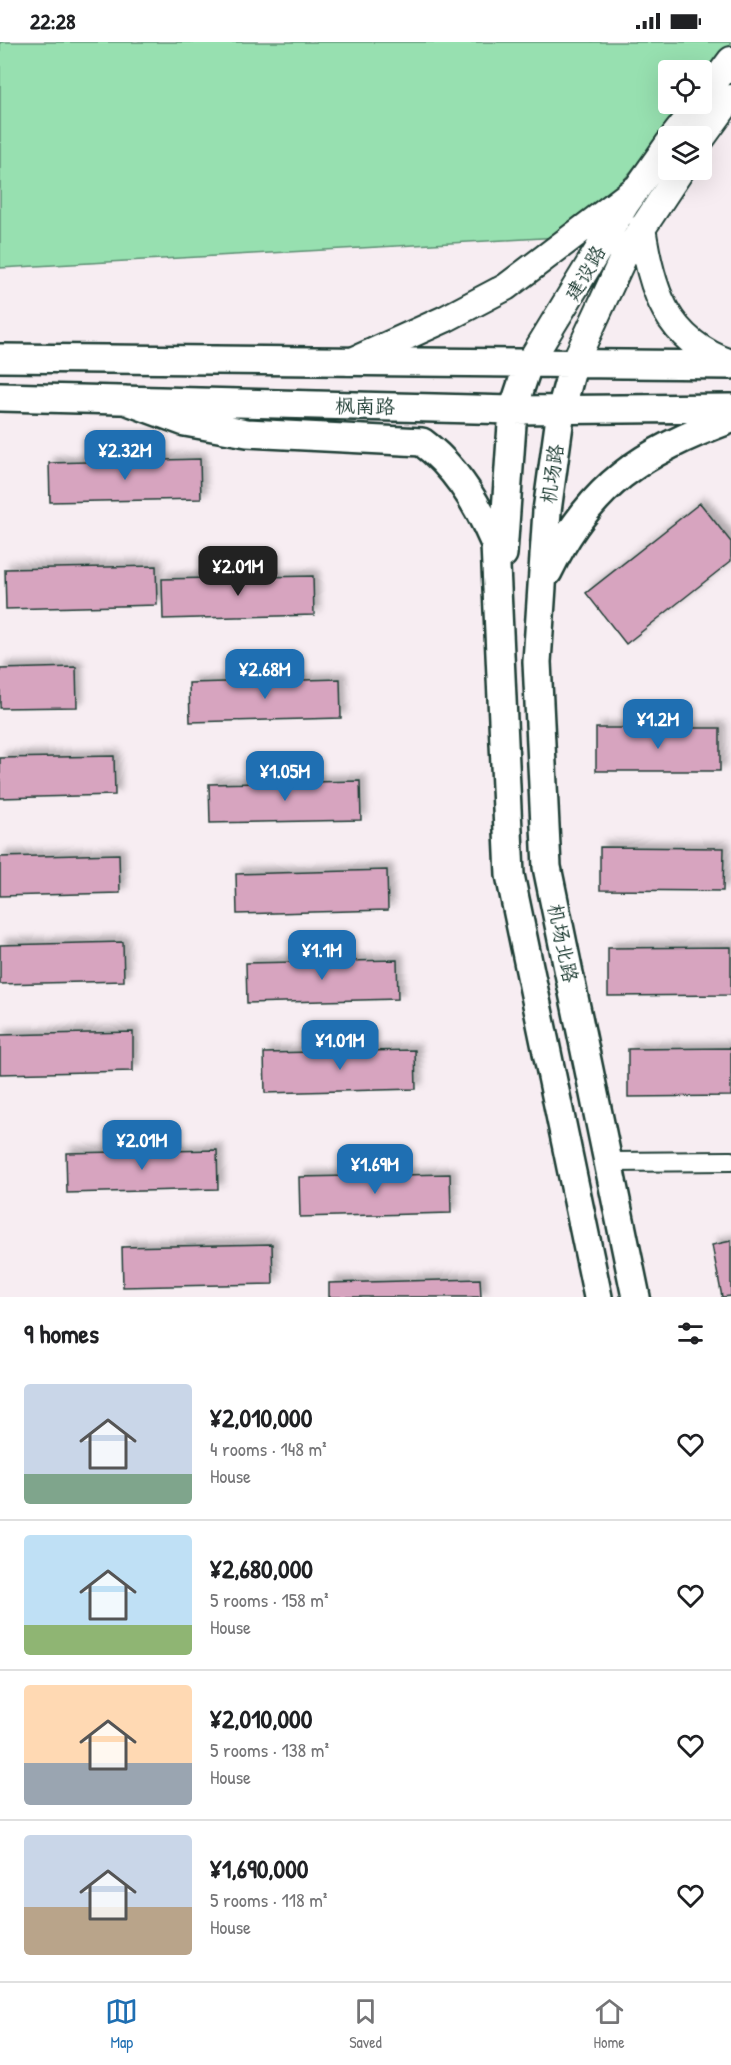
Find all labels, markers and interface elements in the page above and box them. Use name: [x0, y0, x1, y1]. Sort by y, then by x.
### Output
text: 22:28: [30, 6, 76, 36]
map controls: [658, 60, 712, 180]
button: locate: [658, 60, 712, 114]
button: layers: [658, 126, 712, 180]
street label: 建设路: [558, 239, 612, 305]
street label: 枫南路: [335, 391, 396, 420]
pin: ¥2.32M: [76, 430, 174, 481]
text: ¥2.32M: [98, 436, 152, 463]
street label: 机场路: [534, 441, 569, 506]
pin: ¥2.01M: [189, 546, 287, 597]
text: ¥2.01M: [212, 552, 264, 579]
pin: ¥2.68M: [216, 649, 314, 700]
text: ¥2.68M: [239, 655, 291, 682]
pin: ¥1.2M: [616, 699, 700, 750]
text: ¥1.2M: [637, 705, 679, 732]
pin: ¥1.05M: [236, 751, 334, 802]
text: ¥1.05M: [260, 757, 310, 784]
street label: 机场北路: [542, 901, 585, 986]
pin: ¥1.1M: [280, 930, 364, 981]
text: ¥1.1M: [302, 936, 342, 963]
pin: ¥1.01M: [291, 1020, 389, 1071]
text: ¥1.01M: [316, 1026, 364, 1053]
pin: ¥2.01M: [93, 1120, 191, 1171]
text: ¥2.01M: [116, 1126, 168, 1153]
pin: ¥1.69M: [326, 1144, 424, 1195]
text: ¥1.69M: [351, 1150, 399, 1177]
text: 9 homes: [24, 1316, 99, 1351]
icon: filters: [674, 1317, 707, 1350]
text: ¥2,010,000: [210, 1400, 312, 1435]
icon: home: [72, 1408, 144, 1480]
icon: heart: [674, 1428, 707, 1461]
text: 4 rooms · 148 m²: [210, 1435, 327, 1462]
text: House: [210, 1462, 251, 1489]
text: ¥2,680,000: [210, 1551, 313, 1586]
icon: home: [72, 1559, 144, 1631]
icon: heart: [674, 1579, 707, 1612]
text: 5 rooms · 158 m²: [210, 1586, 329, 1613]
text: House: [210, 1613, 251, 1640]
text: ¥2,010,000: [210, 1701, 312, 1736]
icon: home: [72, 1709, 144, 1781]
icon: heart: [674, 1729, 707, 1762]
text: 5 rooms · 138 m²: [210, 1736, 329, 1763]
text: House: [210, 1763, 251, 1790]
text: ¥1,690,000: [210, 1851, 309, 1886]
icon: home: [72, 1859, 144, 1931]
icon: heart: [674, 1879, 707, 1912]
text: 5 rooms · 118 m²: [210, 1886, 327, 1913]
text: House: [210, 1913, 251, 1940]
tab: Map: [105, 1995, 138, 2053]
tab: Saved: [349, 1995, 382, 2053]
tab: Home: [593, 1995, 626, 2053]

